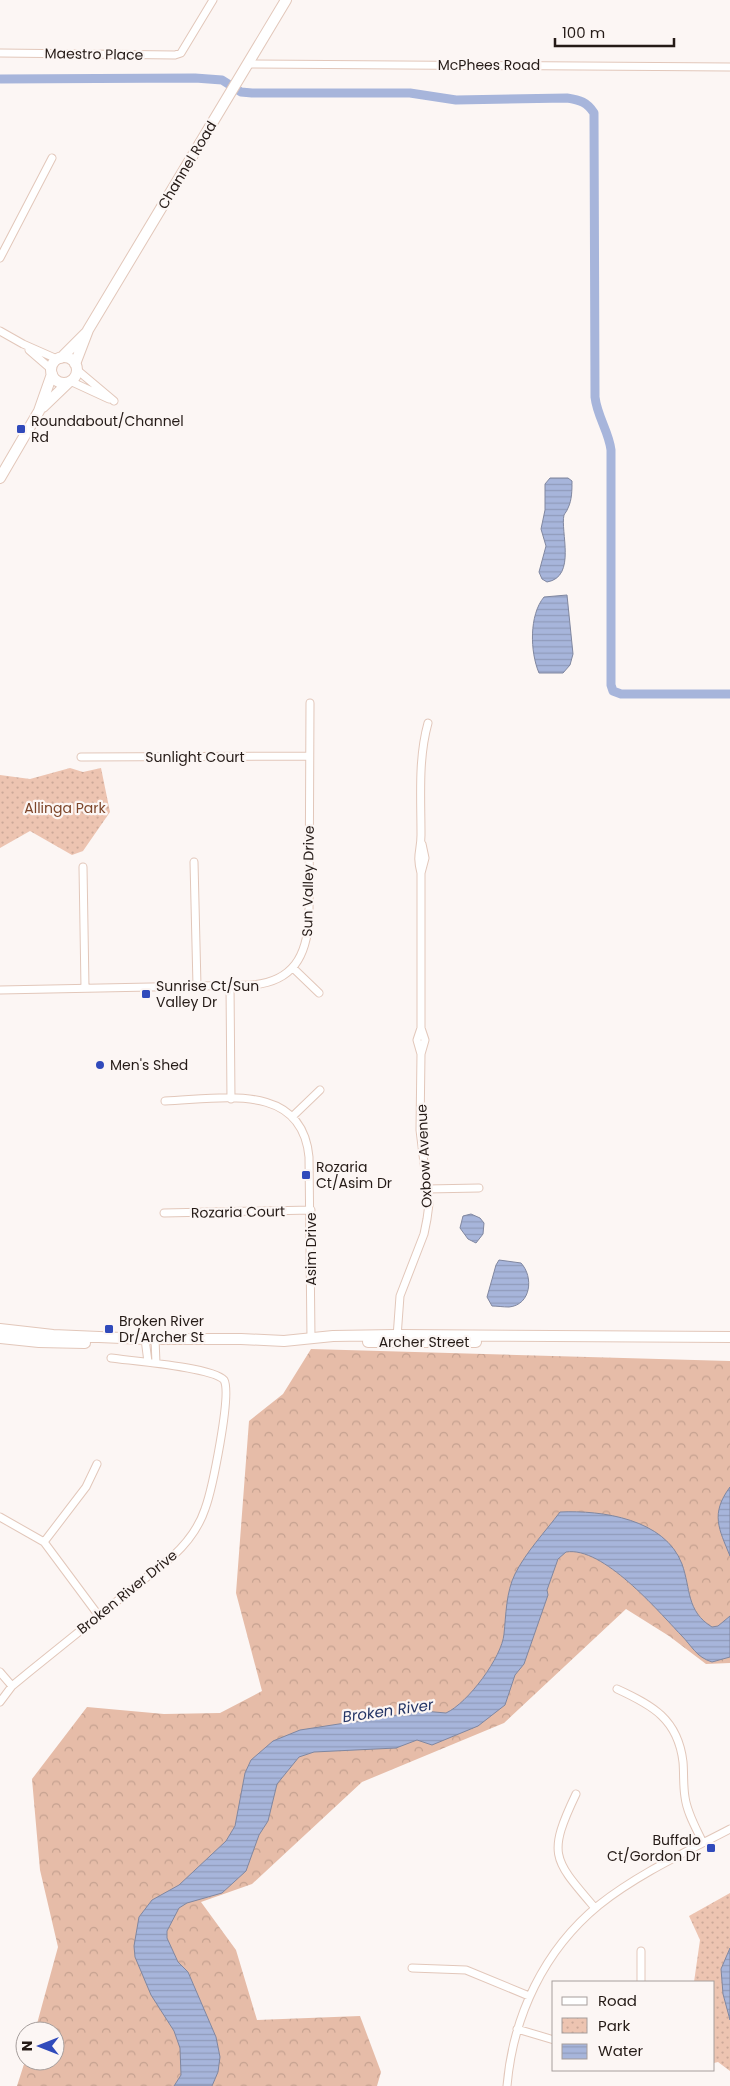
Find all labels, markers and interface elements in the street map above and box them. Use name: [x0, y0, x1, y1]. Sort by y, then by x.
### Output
scale bar: [555, 15, 674, 47]
text: 100 m: [562, 22, 605, 43]
street label: Maestro Place: [44, 43, 144, 65]
street label: McPhees Road: [438, 55, 540, 75]
street label: Channel Road: [153, 117, 221, 213]
place label: Roundabout/Channel Rd: [31, 411, 184, 447]
marker: Roundabout/Channel Rd: [15, 423, 27, 435]
street label: Sunlight Court: [145, 747, 245, 767]
park label: Allinga Park: [24, 798, 106, 818]
street label: Sun Valley Drive: [297, 825, 319, 937]
place label: Sunrise Ct/Sun Valley Dr: [156, 976, 259, 1012]
marker: Sunrise Ct/Sun Valley Dr: [140, 988, 152, 1000]
place label: Men's Shed: [110, 1055, 188, 1075]
marker: Men's Shed: [94, 1059, 106, 1071]
street label: Oxbow Avenue: [411, 1103, 437, 1208]
place label: Rozaria Ct/Asim Dr: [316, 1157, 392, 1193]
marker: Rozaria Ct/Asim Dr: [300, 1169, 312, 1181]
street label: Rozaria Court: [191, 1201, 285, 1223]
street label: Asim Drive: [301, 1212, 321, 1286]
place label: Broken River Dr/Archer St: [119, 1311, 204, 1347]
marker: Broken River Dr/Archer St: [103, 1323, 115, 1335]
street label: Archer Street: [379, 1332, 469, 1352]
street label: Broken River Drive: [73, 1545, 182, 1639]
water label: Broken River: [341, 1694, 435, 1727]
place label: Buffalo Ct/Gordon Dr: [607, 1830, 701, 1866]
marker: Buffalo Ct/Gordon Dr: [705, 1842, 717, 1854]
legend: [552, 1981, 715, 2071]
text: Road: [598, 1990, 637, 2011]
text: Park: [598, 2015, 630, 2036]
north arrow: [15, 2021, 65, 2071]
text: Water: [598, 2040, 644, 2061]
text: N: [17, 2041, 37, 2051]

